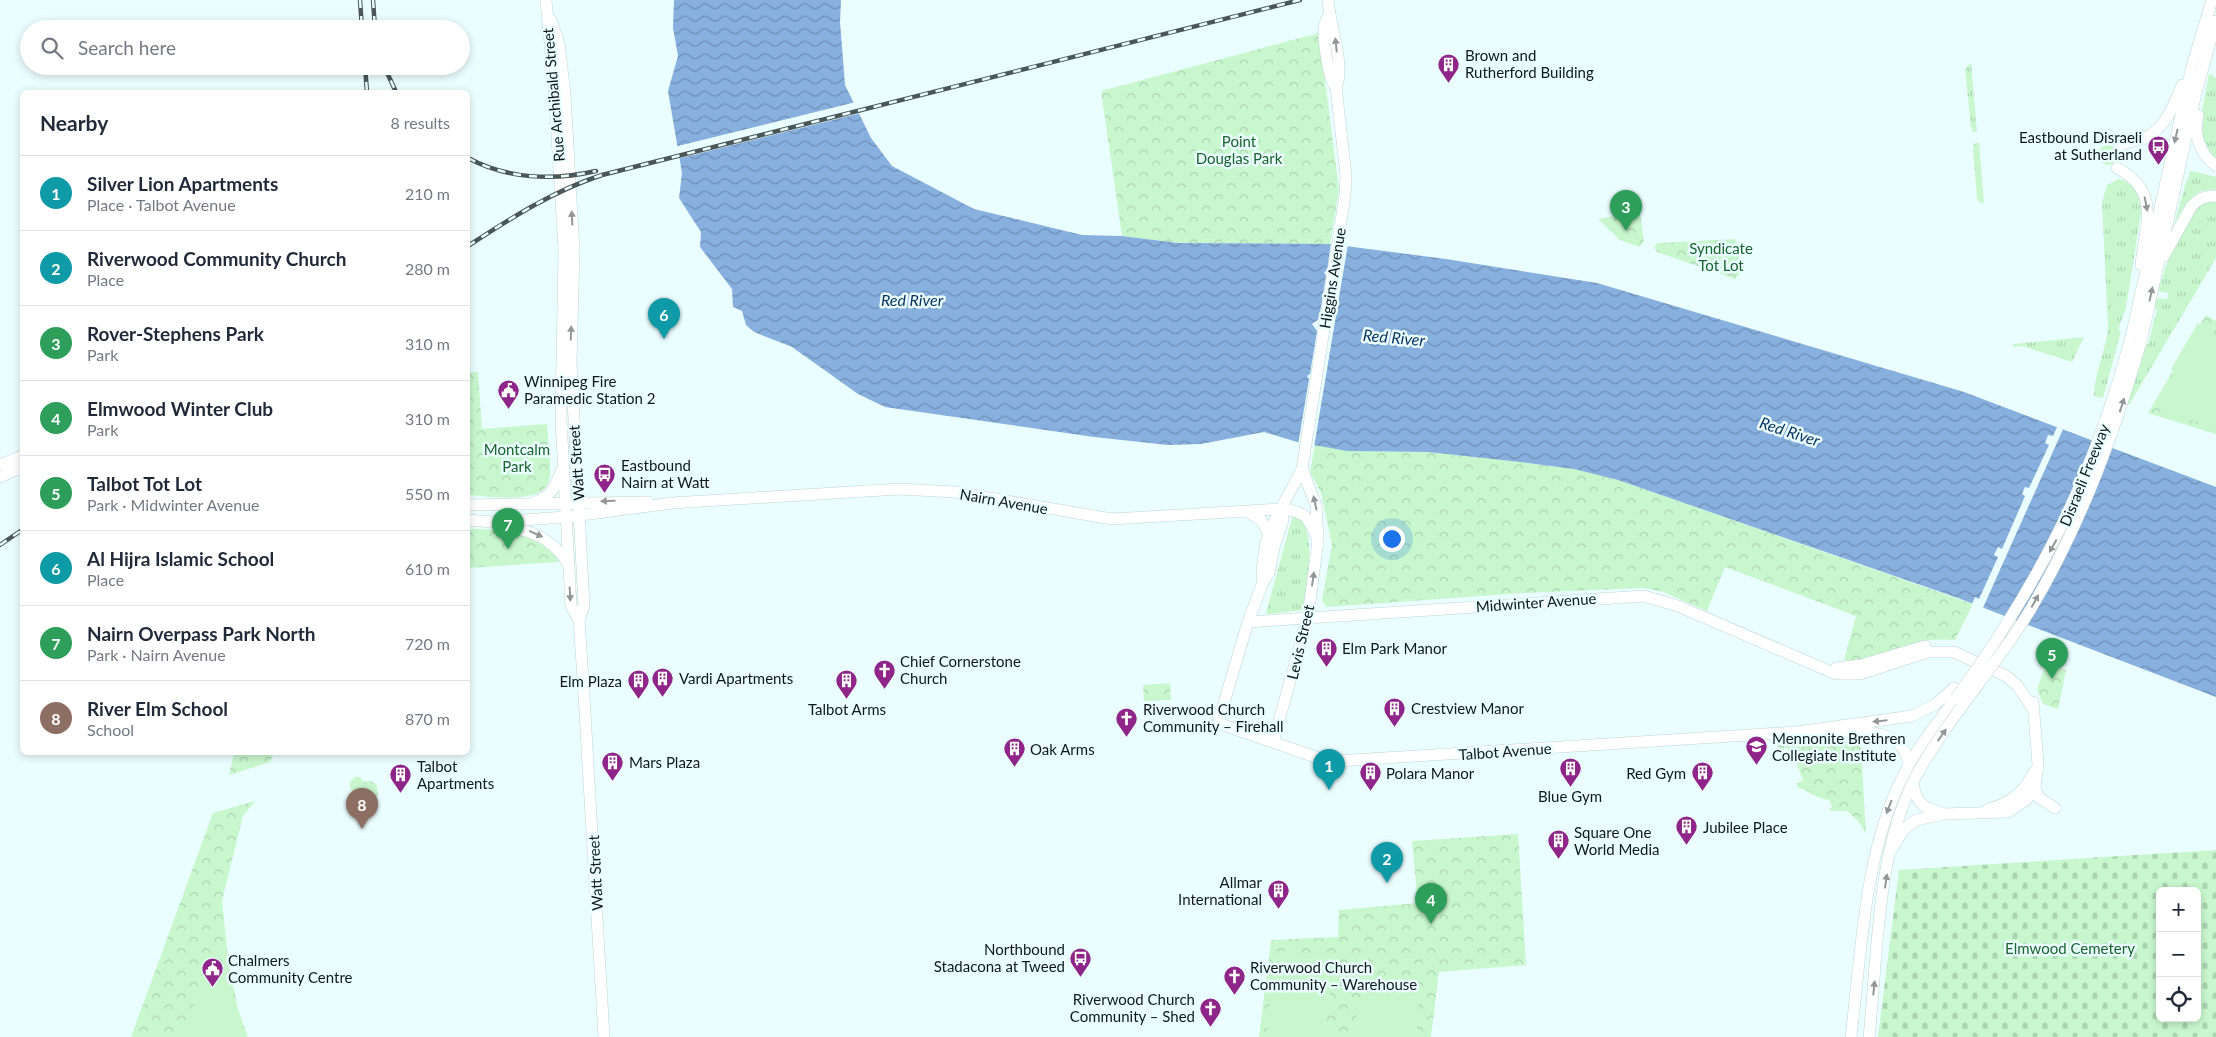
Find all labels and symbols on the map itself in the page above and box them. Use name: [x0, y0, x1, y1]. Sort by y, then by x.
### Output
street label: Rue Archibald Street: [538, 27, 568, 163]
one-way arrow: [1332, 37, 1340, 53]
place label: Brown and Rutherford Building: [1465, 46, 1594, 81]
building icon: Brown and Rutherford Building: [1437, 52, 1461, 83]
place label: Eastbound Disraeli at Sutherland: [2019, 128, 2142, 163]
one-way arrow: [2172, 128, 2180, 143]
park label: Point Douglas Park: [1196, 132, 1283, 167]
bus stop icon: Eastbound Disraeli at Sutherland: [2146, 134, 2170, 165]
pin: 3: [1610, 190, 1642, 231]
one-way arrow: [2143, 196, 2151, 212]
one-way arrow: [567, 210, 575, 226]
street label: Higgins Avenue: [1315, 226, 1349, 330]
park label: Syndicate Tot Lot: [1689, 239, 1753, 274]
one-way arrow: [2147, 287, 2155, 302]
water label: Red River: [881, 290, 944, 309]
pin: 6: [648, 298, 680, 339]
one-way arrow: [568, 325, 576, 341]
water label: Red River: [1362, 325, 1426, 349]
place label: Winnipeg Fire Paramedic Station 2: [524, 372, 655, 407]
public building icon: Winnipeg Fire Paramedic Station 2: [496, 378, 520, 409]
one-way arrow: [2118, 397, 2126, 412]
water label: Red River: [1757, 412, 1823, 450]
street label: Disraeli Freeway: [2055, 421, 2113, 529]
street label: Watt Street: [564, 424, 588, 501]
park label: Montcalm Park: [484, 440, 550, 475]
place label: Eastbound Nairn at Watt: [621, 456, 710, 491]
bus stop icon: Eastbound Nairn at Watt: [593, 462, 617, 493]
street label: Nairn Avenue: [959, 484, 1050, 518]
one-way arrow: [1311, 496, 1319, 511]
one-way arrow: [600, 498, 616, 506]
pin: 7: [492, 508, 524, 549]
your location: [1379, 526, 1405, 552]
one-way arrow: [529, 531, 543, 539]
one-way arrow: [2049, 538, 2057, 553]
one-way arrow: [1309, 570, 1317, 586]
one-way arrow: [567, 586, 575, 602]
street label: Midwinter Avenue: [1475, 589, 1597, 615]
one-way arrow: [2031, 594, 2039, 609]
street label: Levis Street: [1283, 602, 1317, 681]
building icon: Elm Park Manor: [1314, 636, 1338, 667]
pin: 5: [2036, 638, 2068, 679]
place label: Elm Park Manor: [1342, 639, 1447, 657]
place label: Chief Cornerstone Church: [900, 652, 1021, 687]
church icon: Chief Cornerstone Church: [872, 658, 896, 689]
building icon: Vardi Apartments: [651, 666, 675, 697]
building icon: Elm Plaza: [626, 669, 650, 700]
place label: Vardi Apartments: [679, 669, 793, 687]
building icon: Talbot Arms: [835, 669, 859, 700]
place label: Elm Plaza: [559, 672, 622, 690]
building icon: Crestview Manor: [1383, 696, 1407, 727]
place label: Crestview Manor: [1411, 699, 1524, 717]
place label: Talbot Arms: [808, 700, 886, 718]
place label: Riverwood Church Community – Firehall: [1143, 700, 1284, 735]
church icon: Riverwood Church Community – Firehall: [1115, 706, 1139, 737]
one-way arrow: [1872, 717, 1888, 725]
one-way arrow: [1937, 728, 1947, 741]
place label: Mennonite Brethren Collegiate Institute: [1772, 729, 1906, 764]
school or university icon: Mennonite Brethren Collegiate Institute: [1744, 735, 1768, 766]
building icon: Oak Arms: [1002, 737, 1026, 768]
street label: Talbot Avenue: [1458, 739, 1552, 763]
place label: Oak Arms: [1030, 740, 1095, 758]
pin: 1: [1313, 749, 1345, 790]
building icon: Mars Plaza: [601, 750, 625, 781]
place label: Mars Plaza: [629, 753, 700, 771]
building icon: Blue Gym: [1558, 756, 1582, 787]
place label: Talbot Apartments: [417, 757, 494, 792]
building icon: Polara Manor: [1358, 761, 1382, 792]
building icon: Red Gym: [1690, 761, 1714, 792]
building icon: Talbot Apartments: [389, 763, 413, 794]
place label: Polara Manor: [1386, 764, 1475, 782]
place label: Red Gym: [1626, 764, 1686, 782]
place label: Blue Gym: [1538, 787, 1602, 805]
pin: 8: [346, 788, 378, 829]
one-way arrow: [1885, 800, 1892, 815]
building icon: Jubilee Place: [1675, 815, 1699, 846]
place label: Jubilee Place: [1703, 818, 1788, 836]
place label: Square One World Media: [1574, 823, 1660, 858]
building icon: Square One World Media: [1546, 829, 1570, 860]
street label: Watt Street: [584, 834, 606, 911]
pin: 2: [1371, 842, 1403, 883]
one-way arrow: [1882, 872, 1890, 888]
place label: Allmar International: [1178, 873, 1263, 908]
building icon: Allmar International: [1266, 879, 1290, 910]
pin: 4: [1415, 883, 1447, 924]
park label: Elmwood Cemetery: [2005, 939, 2135, 957]
place label: Northbound Stadacona at Tweed: [934, 940, 1065, 975]
bus stop icon: Northbound Stadacona at Tweed: [1069, 946, 1093, 977]
place label: Chalmers Community Centre: [228, 951, 353, 986]
public building icon: Chalmers Community Centre: [200, 957, 224, 988]
place label: Riverwood Church Community – Warehouse: [1250, 958, 1417, 993]
church icon: Riverwood Church Community – Warehouse: [1222, 964, 1246, 995]
one-way arrow: [1870, 980, 1878, 996]
place label: Riverwood Church Community – Shed: [1070, 990, 1195, 1025]
church icon: Riverwood Church Community – Shed: [1199, 996, 1223, 1027]

